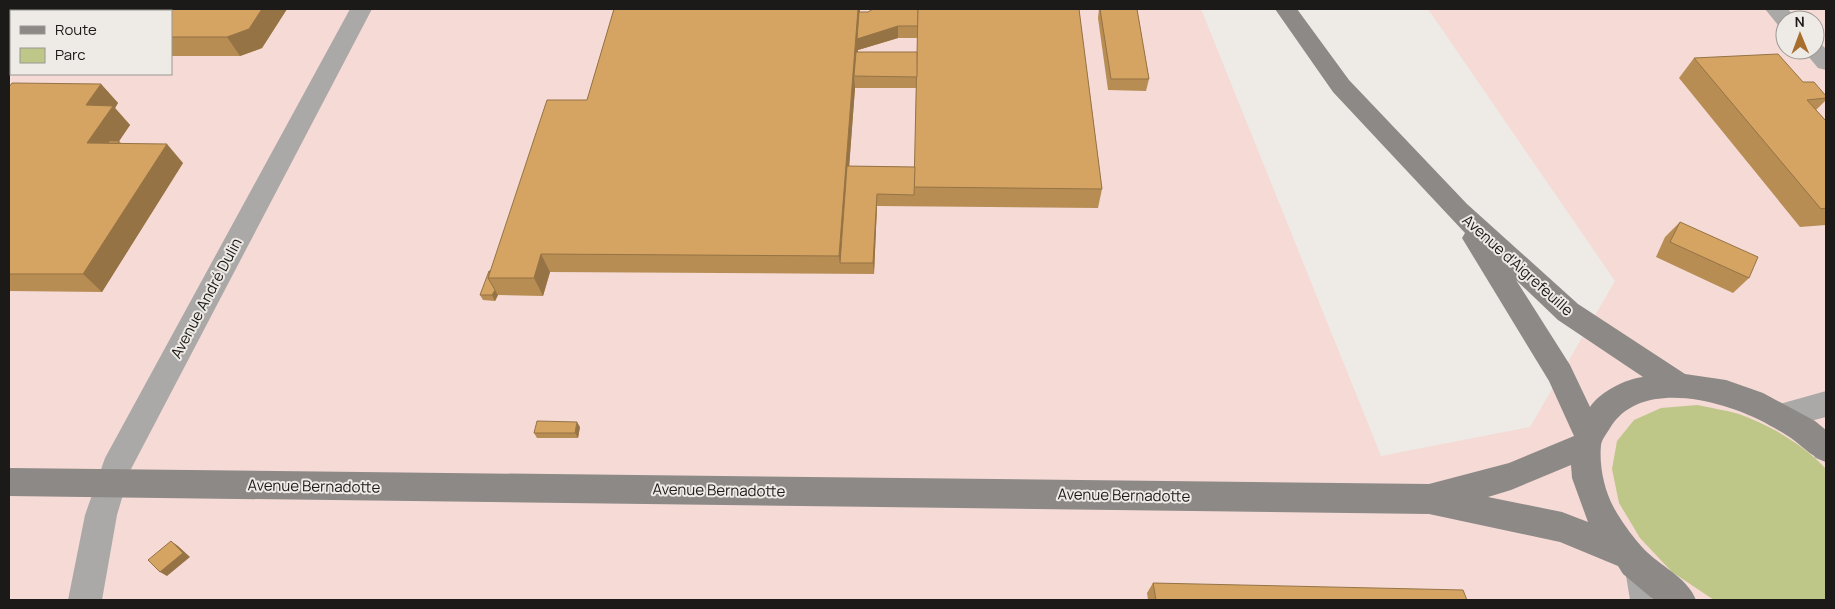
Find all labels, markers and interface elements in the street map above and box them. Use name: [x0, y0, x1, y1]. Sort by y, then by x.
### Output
legend: [10, 10, 172, 75]
north arrow: [1775, 10, 1825, 60]
text: N: [1795, 12, 1805, 31]
text: Route: [55, 19, 97, 40]
text: Parc: [55, 44, 86, 65]
street label: Avenue d'Aigrefeuille: [1458, 210, 1578, 321]
street label: Avenue André Dulin: [165, 234, 247, 362]
street label: Avenue Bernadotte: [248, 474, 381, 498]
street label: Avenue Bernadotte: [653, 478, 786, 502]
street label: Avenue Bernadotte: [1058, 483, 1191, 507]

